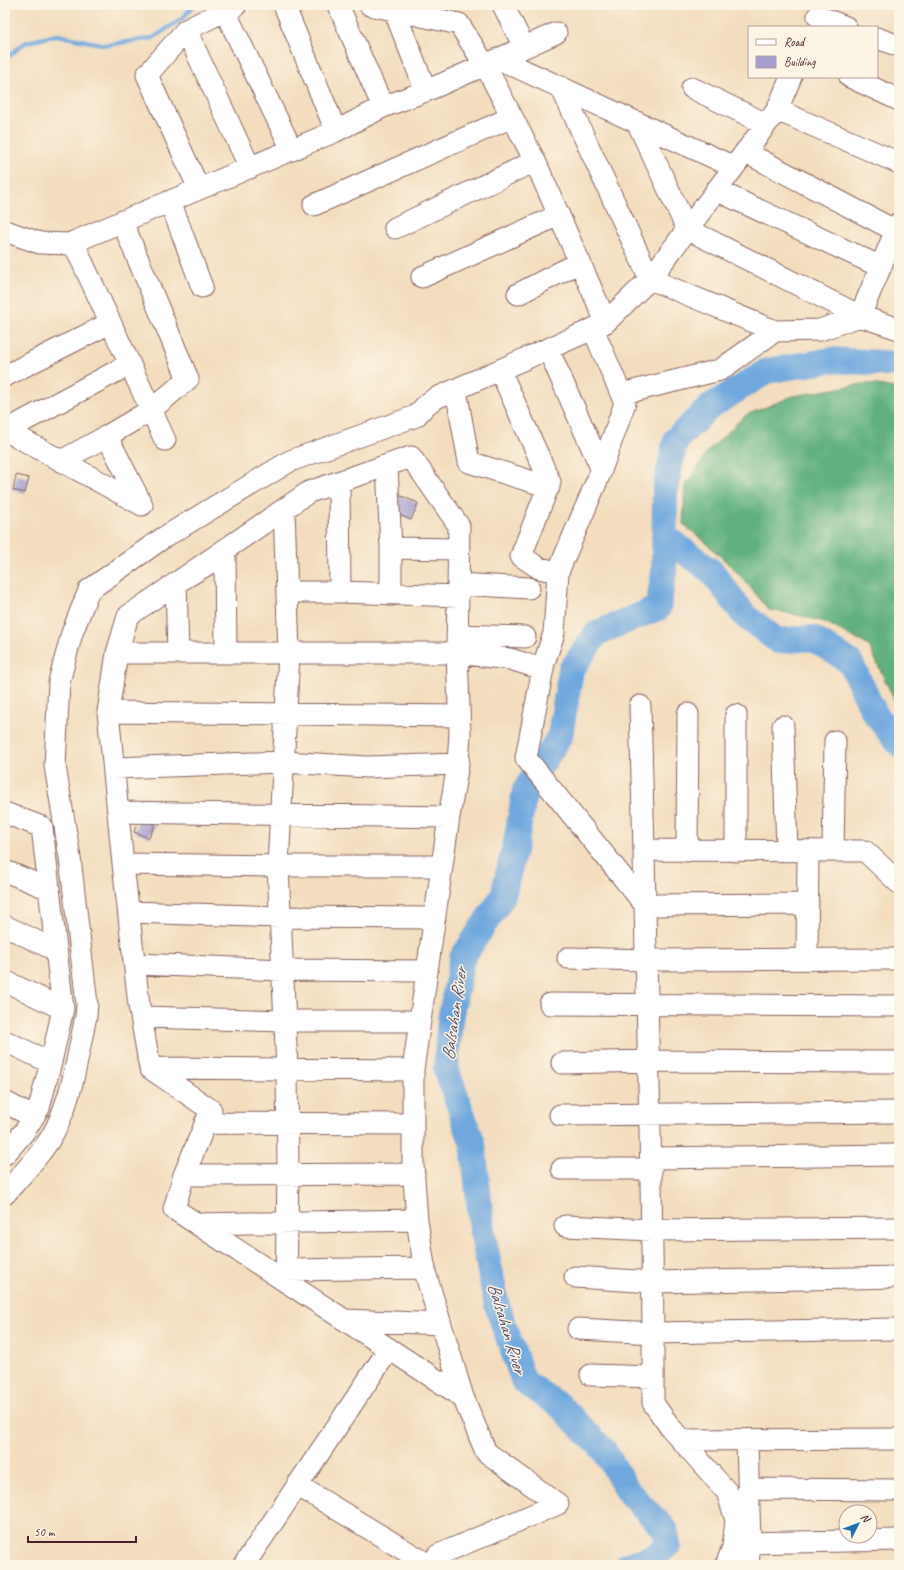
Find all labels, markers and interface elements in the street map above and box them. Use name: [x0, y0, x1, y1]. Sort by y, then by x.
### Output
legend: [748, 26, 878, 78]
text: Road: [784, 34, 806, 50]
text: Building: [784, 54, 816, 70]
water label: Balsahan River: [437, 963, 472, 1062]
water label: Balsahan River: [483, 1280, 532, 1379]
north arrow: [838, 1504, 878, 1544]
text: N: [858, 1510, 874, 1526]
scale bar: [28, 1518, 136, 1544]
text: 50 m: [34, 1524, 56, 1540]

